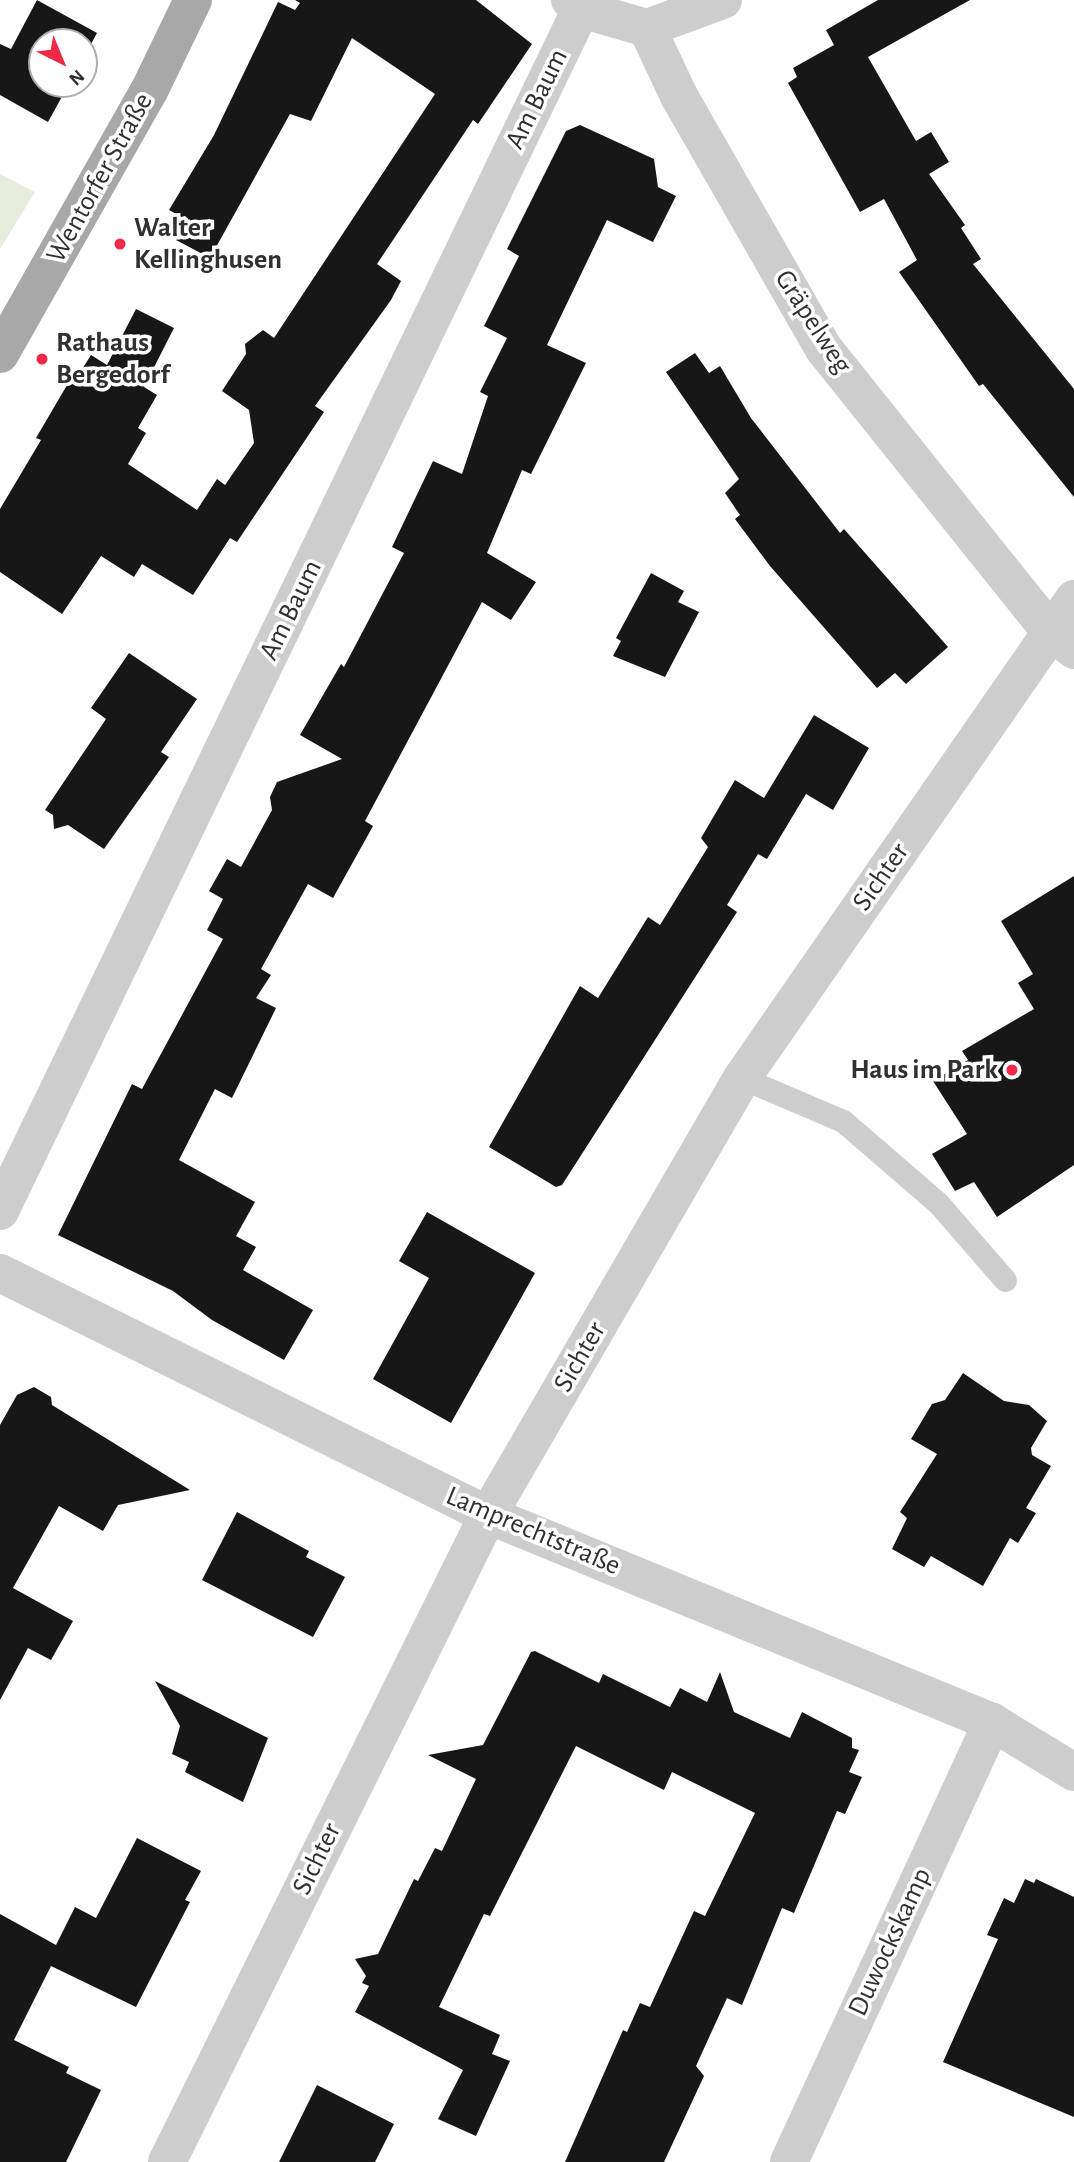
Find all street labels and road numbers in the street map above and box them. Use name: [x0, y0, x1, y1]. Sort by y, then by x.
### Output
street label: Am Baum: [498, 43, 576, 155]
street label: Wentorfer Straße: [39, 87, 161, 269]
street label: Gräpelweg: [767, 264, 859, 380]
street label: Am Baum: [252, 554, 330, 666]
street label: Sichter: [845, 836, 917, 918]
street label: Sichter: [546, 1316, 614, 1398]
street label: Lamprechtstraße: [441, 1479, 625, 1583]
street label: Sichter: [285, 1818, 349, 1900]
street label: Duwockskamp: [841, 1863, 939, 2021]

